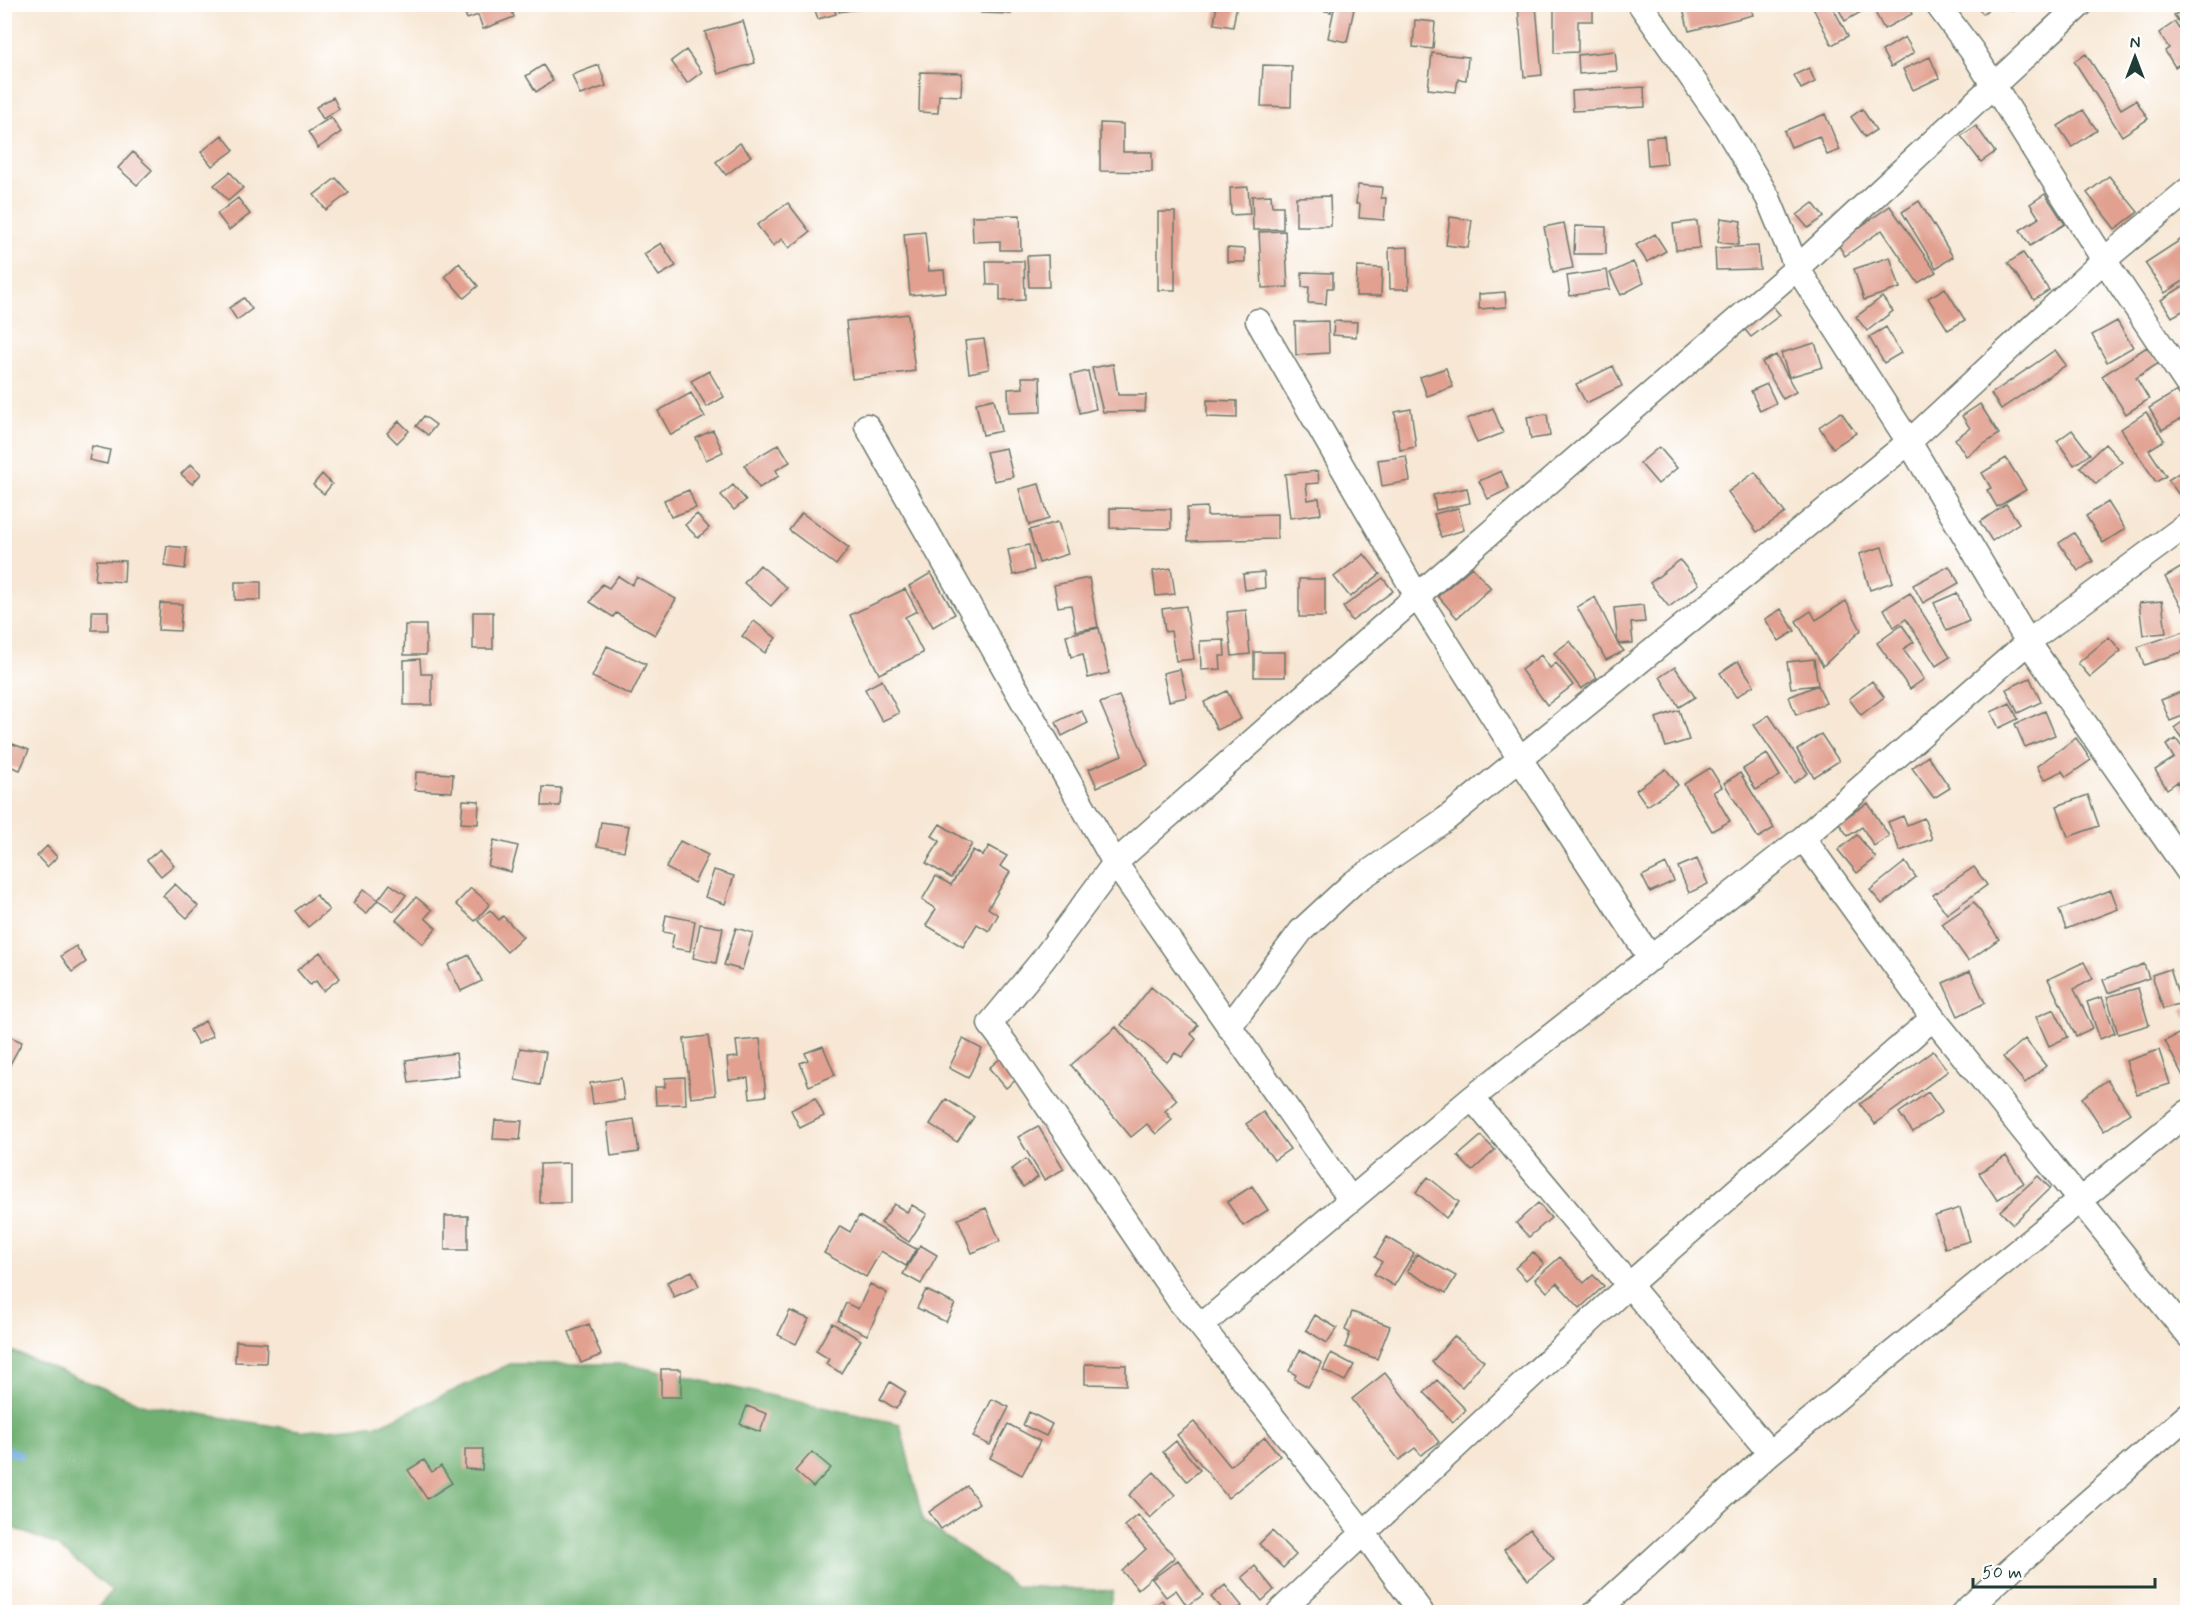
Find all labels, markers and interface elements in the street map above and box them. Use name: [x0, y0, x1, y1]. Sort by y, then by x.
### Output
north arrow: [2105, 27, 2165, 87]
text: N: [2130, 33, 2140, 54]
scale bar: [1973, 1551, 2154, 1589]
text: 50 m: [1982, 1561, 2022, 1585]

